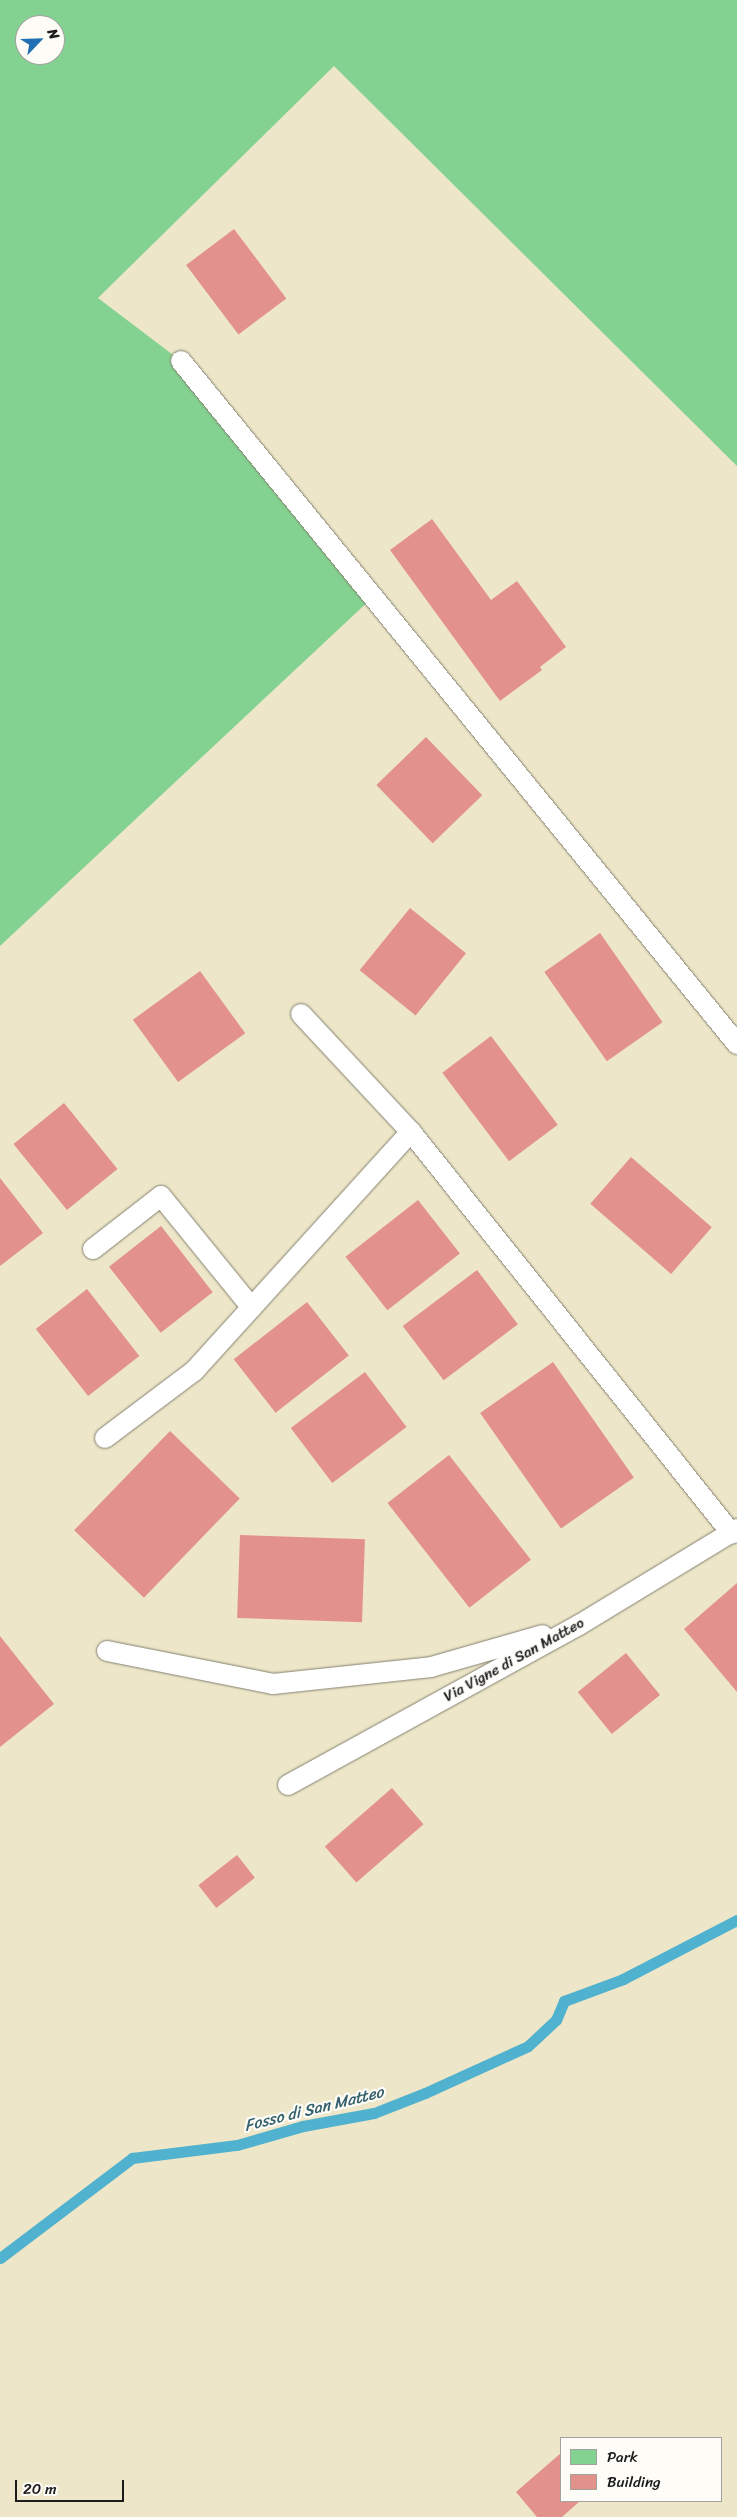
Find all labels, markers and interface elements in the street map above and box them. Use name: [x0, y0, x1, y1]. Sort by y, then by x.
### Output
north arrow: [15, 15, 65, 65]
text: N: [40, 25, 67, 44]
street label: Via Vigne di San Matteo: [441, 1614, 587, 1706]
water label: Fosso di San Matteo: [243, 2082, 385, 2136]
legend: [560, 2437, 722, 2502]
text: Park: [607, 2444, 638, 2470]
text: Building: [607, 2469, 661, 2495]
scale bar: [18, 2470, 126, 2502]
text: 20 m: [23, 2476, 57, 2502]

